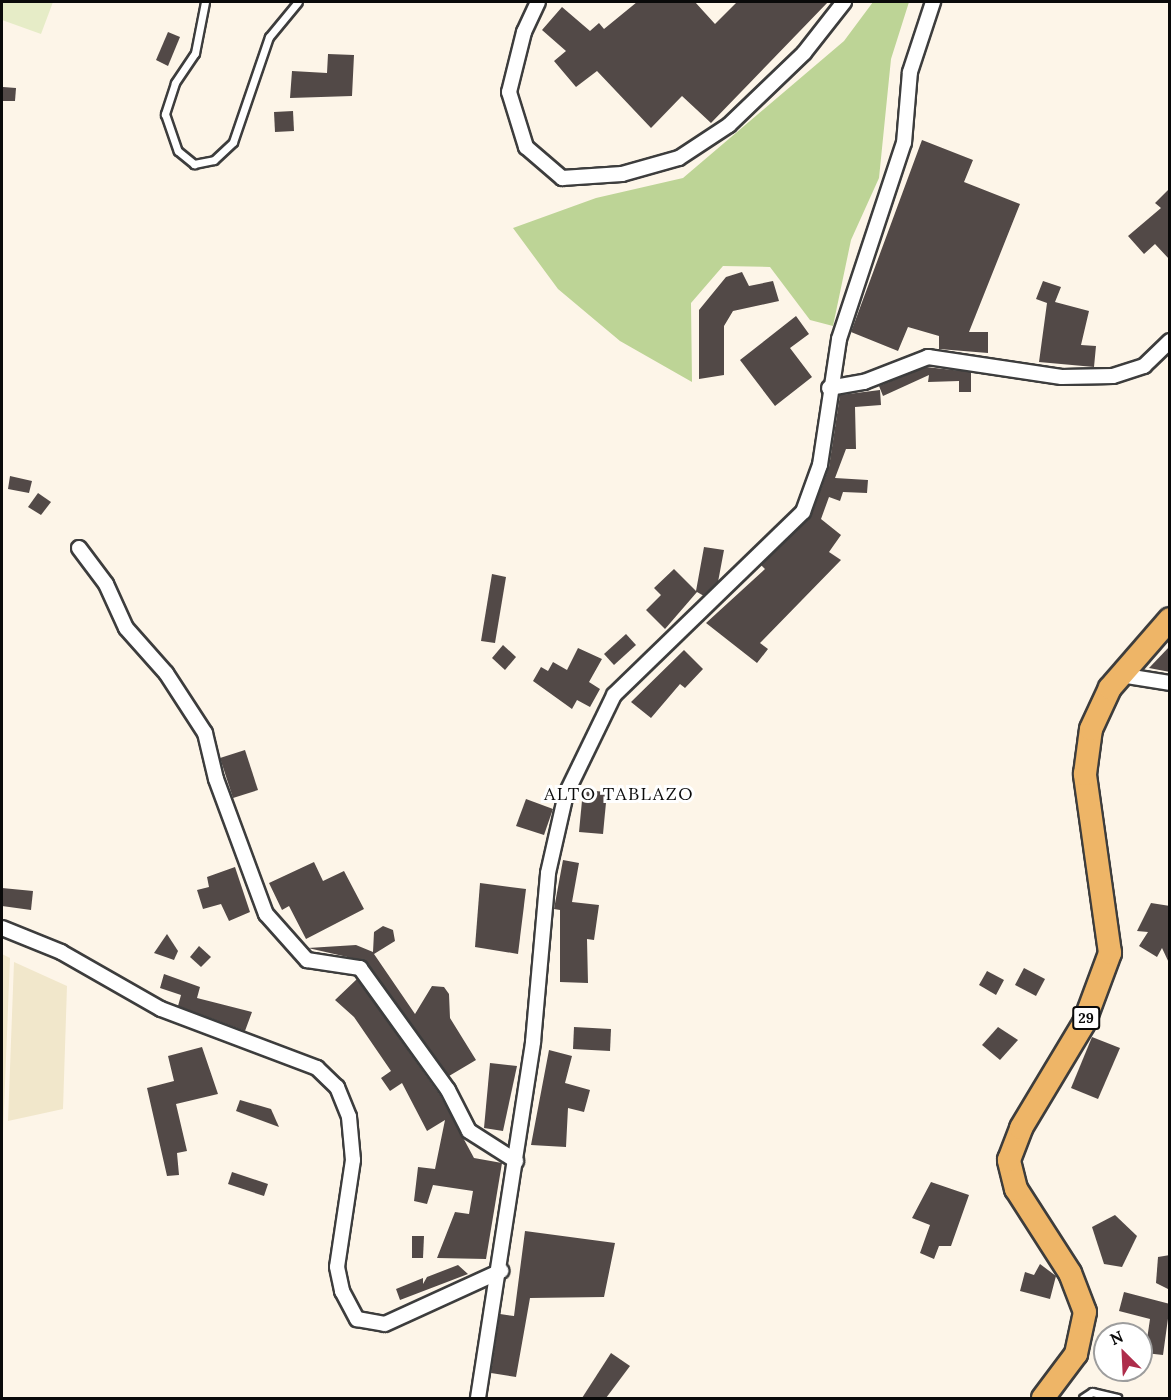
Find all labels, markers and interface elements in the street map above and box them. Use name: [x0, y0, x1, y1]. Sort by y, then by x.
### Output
district label: ALTO TABLAZO: [544, 783, 694, 805]
road number: 29: [1071, 1007, 1101, 1029]
north arrow: [1093, 1322, 1153, 1382]
text: N: [1107, 1326, 1126, 1349]

